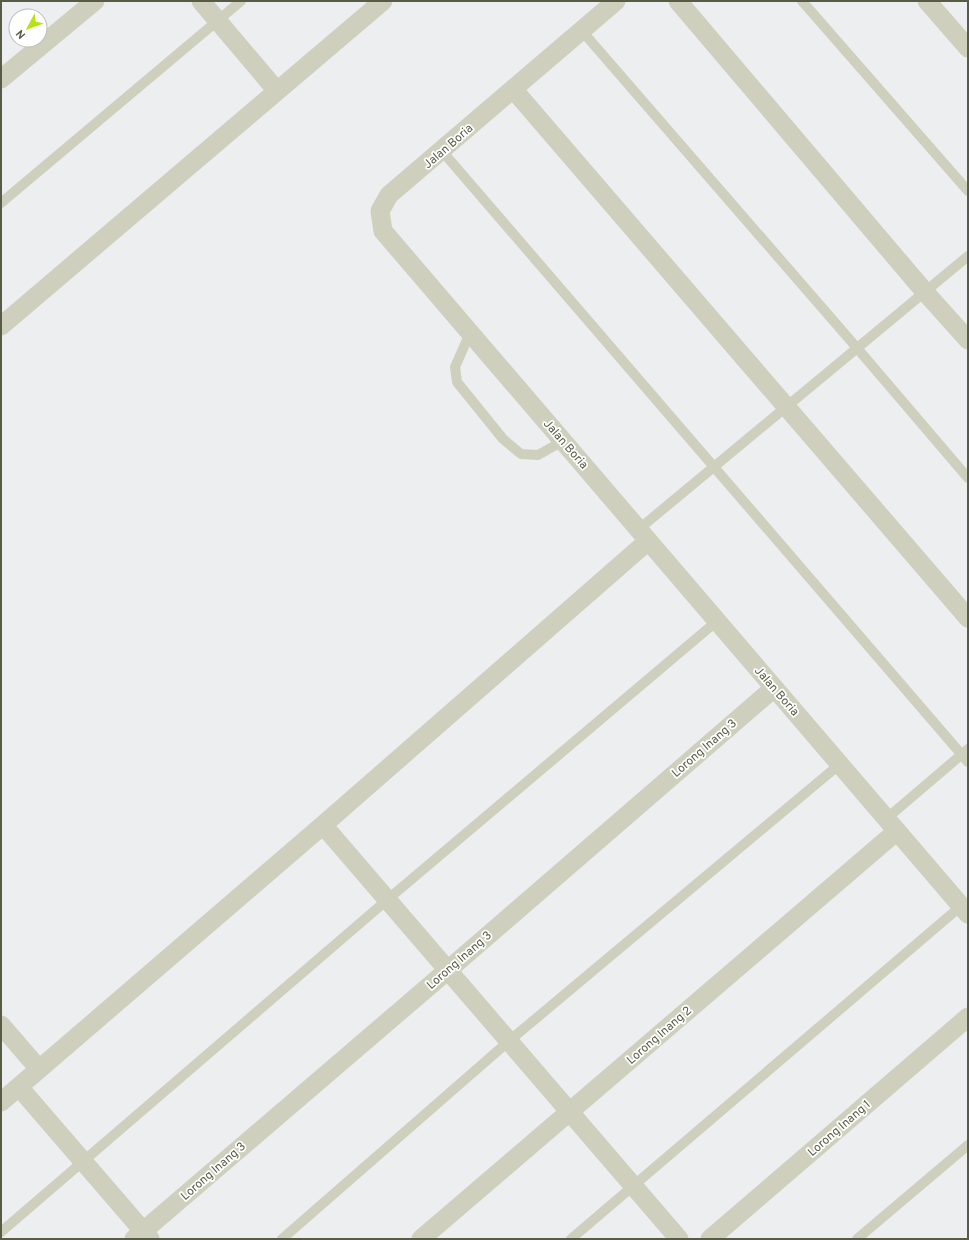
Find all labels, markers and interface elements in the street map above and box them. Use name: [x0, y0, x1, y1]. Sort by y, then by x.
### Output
north arrow: [8, 8, 48, 48]
text: N: [13, 26, 29, 41]
street label: Jalan Boria: [421, 121, 477, 173]
street label: Jalan Boria: [539, 417, 591, 473]
street label: Jalan Boria: [750, 664, 802, 720]
street label: Lorong Inang 3: [669, 716, 741, 781]
street label: Lorong Inang 3: [424, 928, 496, 993]
street label: Lorong Inang 2: [624, 1003, 696, 1068]
street label: Lorong Inang 1: [805, 1097, 875, 1161]
street label: Lorong Inang 3: [178, 1139, 250, 1204]

